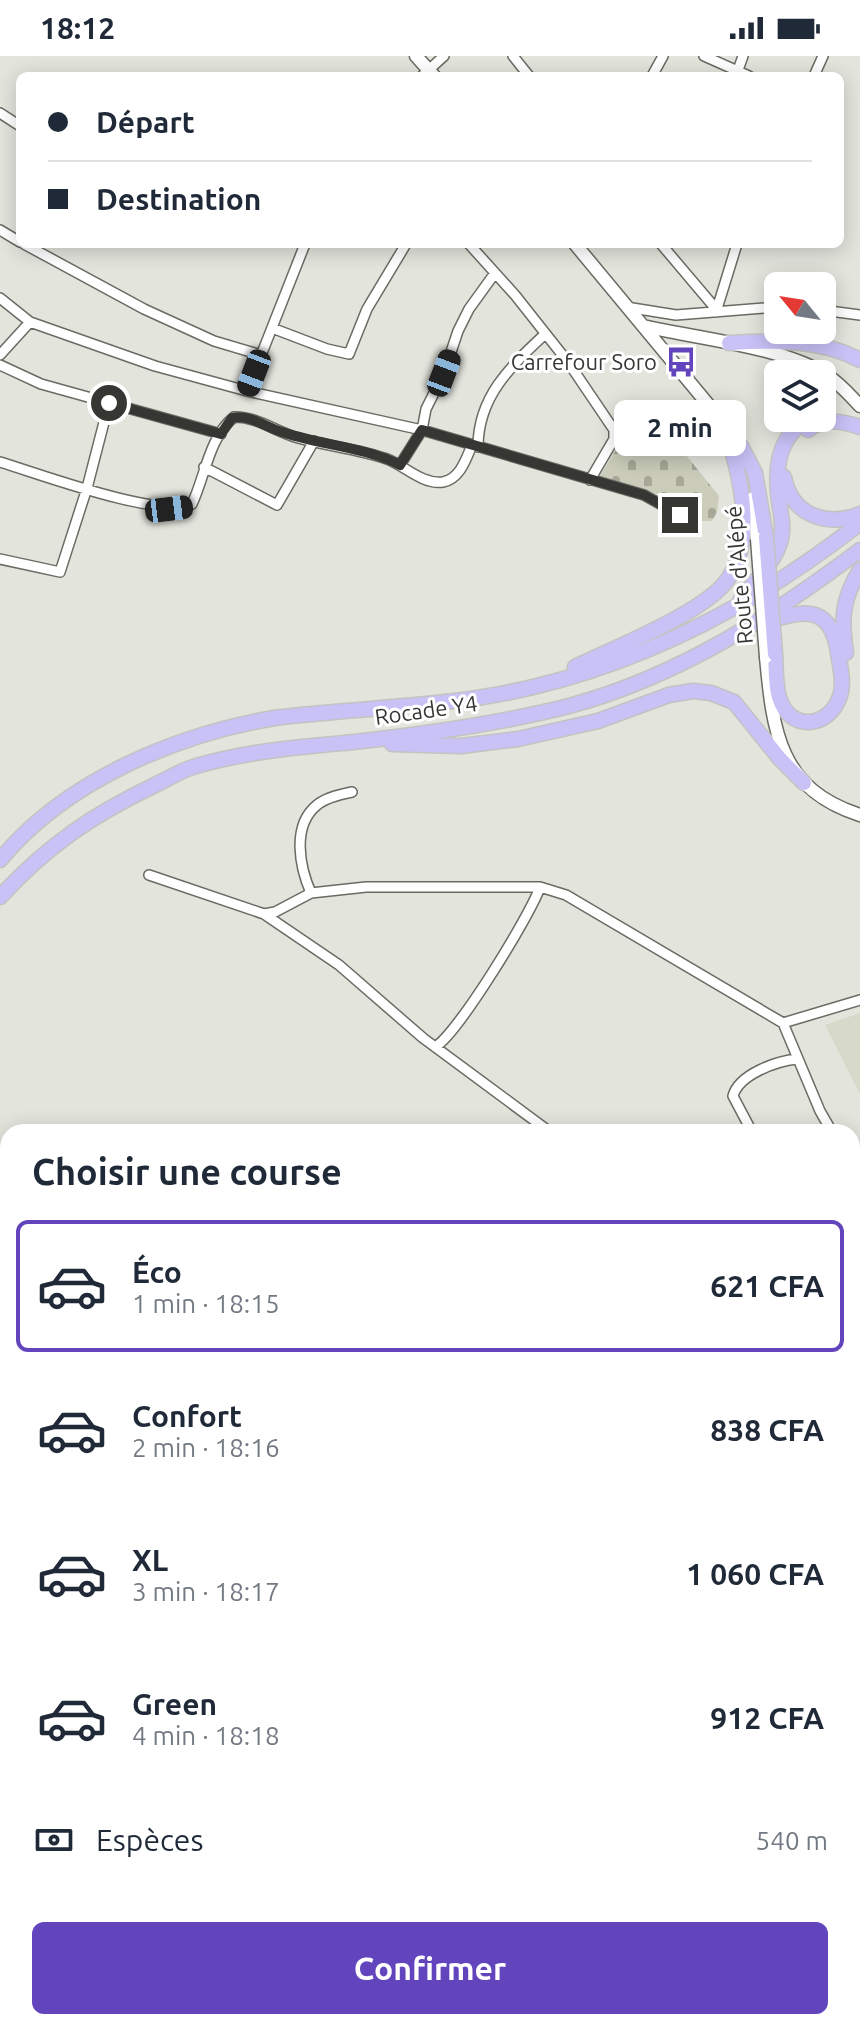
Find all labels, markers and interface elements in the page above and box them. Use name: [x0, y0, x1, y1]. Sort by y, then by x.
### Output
text: 18:12: [40, 11, 115, 45]
text: Départ: [96, 105, 195, 139]
text: Destination: [96, 182, 261, 216]
north arrow: [764, 272, 836, 344]
map controls: [764, 272, 836, 432]
bus stop icon: Carrefour Soro: [664, 345, 698, 379]
car: [234, 346, 274, 400]
car: [424, 346, 464, 400]
place label: Carrefour Soro: [511, 349, 657, 374]
button: layers: [764, 360, 836, 432]
route start: [91, 385, 127, 421]
callout: 2 min: [614, 399, 746, 455]
text: 2 min: [647, 413, 713, 442]
car: [144, 494, 194, 524]
route end: [662, 497, 698, 533]
street label: Route d'Alépé: [720, 505, 757, 645]
street label: Rocade Y4: [373, 690, 479, 729]
text: Choisir une course: [32, 1151, 342, 1192]
icon: car: [36, 1250, 108, 1322]
text: Éco: [132, 1255, 182, 1289]
text: 621 CFA: [710, 1269, 824, 1303]
text: 1 min · 18:15: [132, 1289, 280, 1318]
icon: car: [36, 1394, 108, 1466]
text: Confort: [132, 1399, 242, 1433]
text: 838 CFA: [710, 1413, 824, 1447]
text: 2 min · 18:16: [132, 1433, 280, 1462]
icon: car: [36, 1538, 108, 1610]
text: XL: [132, 1543, 168, 1577]
text: 1 060 CFA: [686, 1557, 824, 1591]
text: 3 min · 18:17: [132, 1577, 280, 1606]
icon: car: [36, 1682, 108, 1754]
text: Green: [132, 1687, 217, 1721]
text: 912 CFA: [710, 1701, 824, 1735]
text: 4 min · 18:18: [132, 1721, 280, 1750]
icon: cash: [32, 1818, 76, 1862]
text: Espèces: [96, 1823, 203, 1857]
text: 540 m: [756, 1826, 828, 1855]
button: Confirmer: [32, 1922, 828, 2014]

